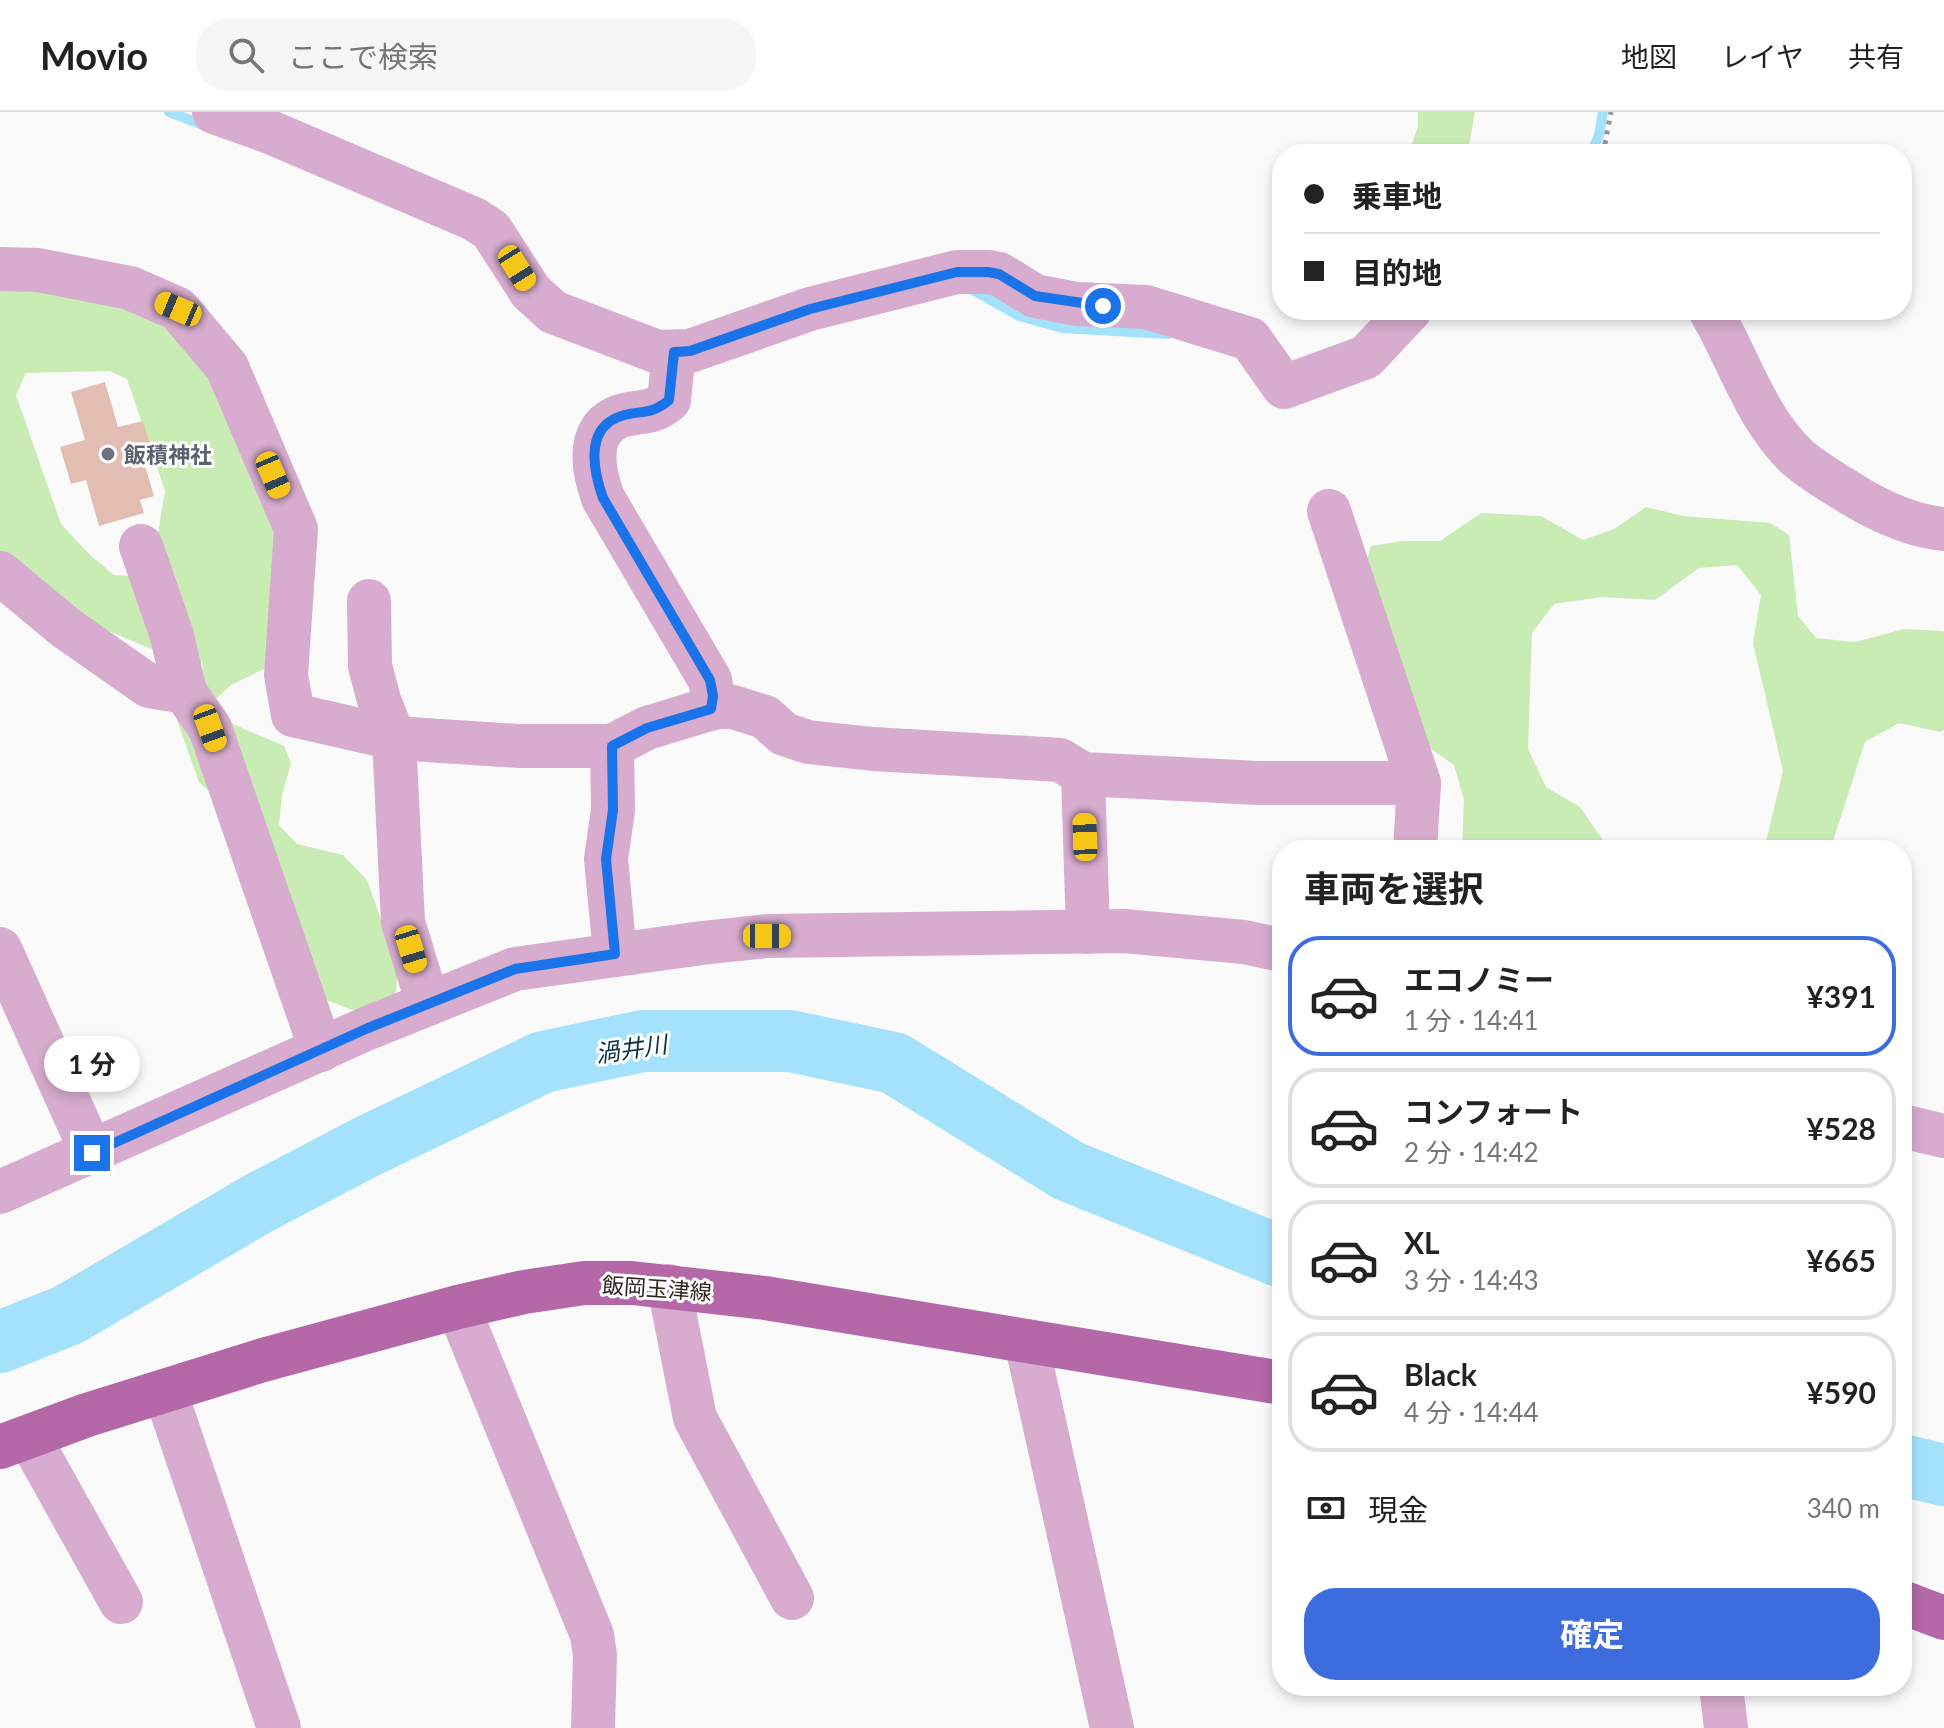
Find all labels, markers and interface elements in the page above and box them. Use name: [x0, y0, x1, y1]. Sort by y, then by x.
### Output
search box: [196, 19, 756, 91]
text: Movio: [40, 32, 148, 78]
icon: search: [224, 33, 268, 77]
text: ここで検索: [288, 38, 438, 74]
text: 地図: [1621, 39, 1677, 73]
text: レイヤ: [1721, 39, 1804, 73]
text: 共有: [1848, 39, 1904, 73]
text: 乗車地: [1352, 177, 1442, 213]
car: [494, 241, 540, 295]
text: 目的地: [1352, 254, 1442, 290]
route start: [1085, 288, 1121, 324]
car: [151, 289, 205, 329]
place label: 飯積神社: [123, 441, 212, 468]
marker: 飯積神社: [99, 445, 117, 463]
car: [253, 448, 293, 502]
car: [191, 701, 229, 755]
car: [1072, 813, 1098, 861]
text: 車両を選択: [1304, 866, 1484, 910]
car: [393, 923, 429, 975]
car: [743, 924, 791, 948]
icon: car: [1308, 960, 1380, 1032]
text: エコノミー: [1404, 961, 1554, 997]
text: ¥391: [1806, 978, 1876, 1014]
text: 1 分 · 14:41: [1404, 1004, 1539, 1036]
water label: 渦井川: [593, 1028, 672, 1067]
callout: 1 分: [44, 1037, 140, 1093]
text: 1 分: [68, 1048, 116, 1080]
icon: car: [1308, 1092, 1380, 1164]
text: コンフォート: [1404, 1093, 1583, 1129]
text: ¥528: [1806, 1110, 1876, 1146]
route end: [74, 1135, 110, 1171]
text: 2 分 · 14:42: [1404, 1136, 1539, 1168]
icon: car: [1308, 1224, 1380, 1296]
text: XL: [1404, 1224, 1440, 1260]
text: ¥665: [1806, 1242, 1876, 1278]
text: 3 分 · 14:43: [1404, 1264, 1539, 1296]
street label: 飯岡玉津線: [601, 1271, 713, 1305]
icon: car: [1308, 1356, 1380, 1428]
text: Black: [1404, 1356, 1477, 1392]
text: ¥590: [1806, 1374, 1876, 1410]
text: 4 分 · 14:44: [1404, 1396, 1539, 1428]
icon: cash: [1304, 1486, 1348, 1530]
text: 現金: [1368, 1491, 1428, 1527]
text: 340 m: [1807, 1492, 1880, 1524]
button: 確定: [1304, 1588, 1880, 1680]

